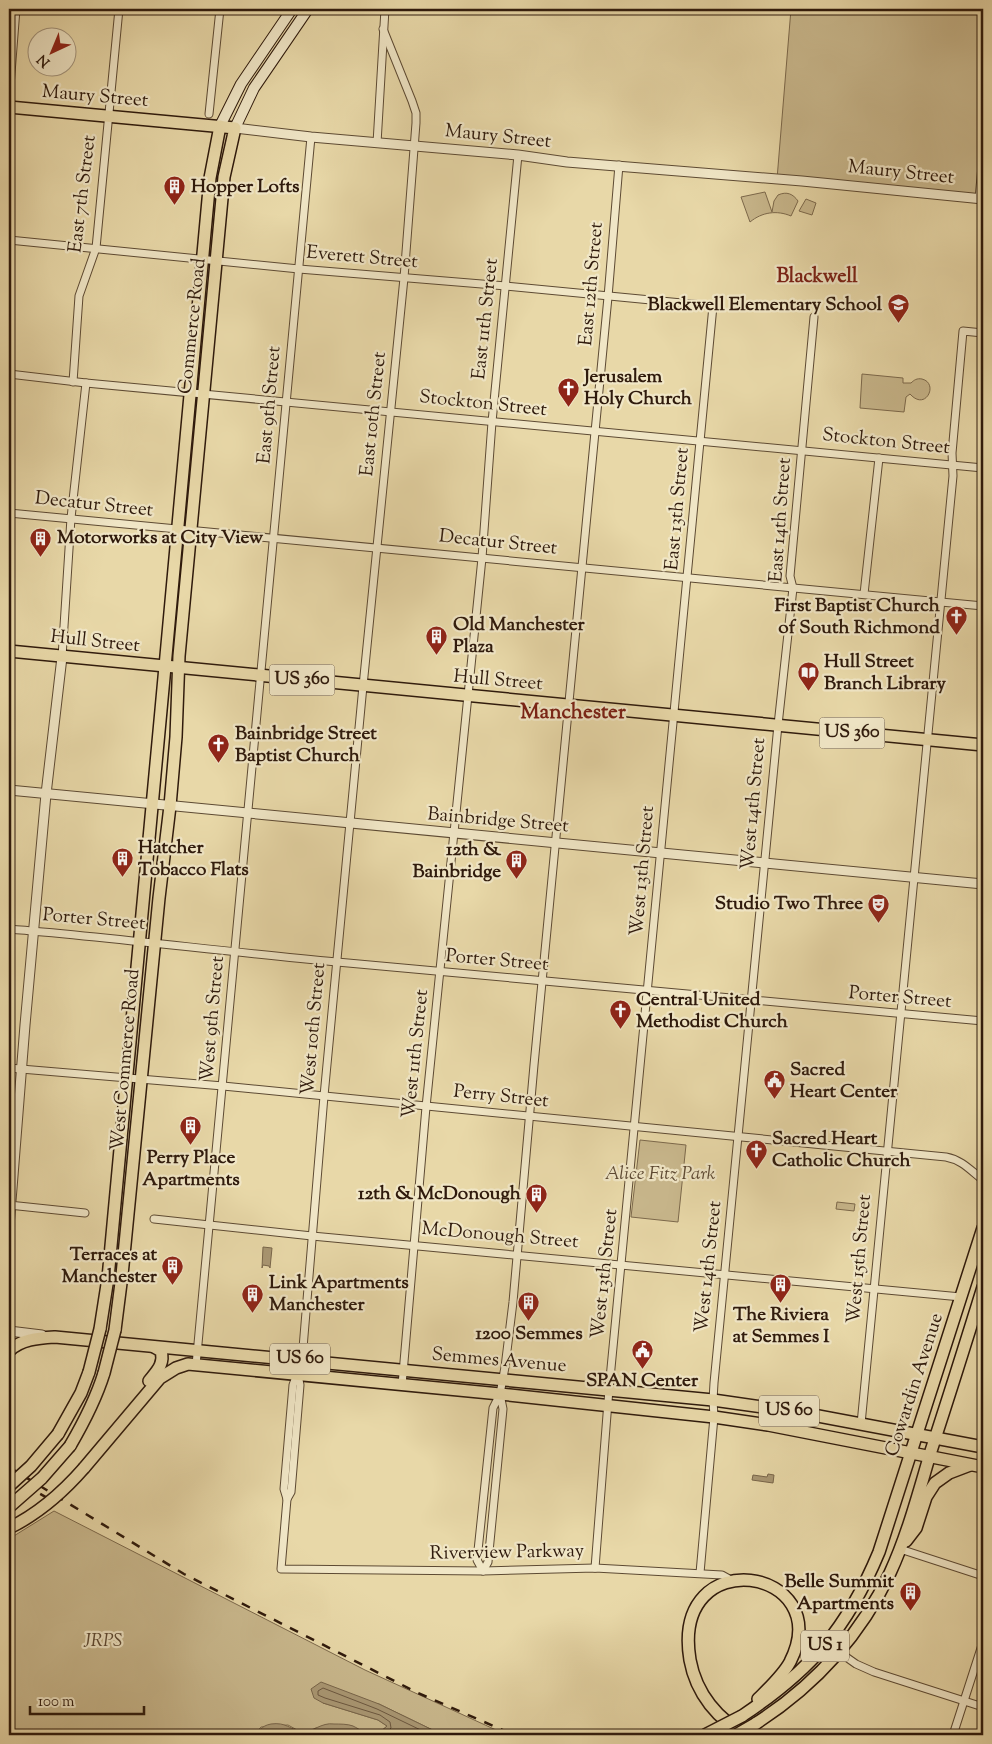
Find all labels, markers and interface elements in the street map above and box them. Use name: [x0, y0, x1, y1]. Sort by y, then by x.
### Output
north arrow: [28, 28, 78, 78]
text: N: [33, 49, 55, 71]
street label: Maury Street: [41, 79, 150, 115]
street label: Maury Street: [444, 118, 553, 156]
street label: East 7th Street: [62, 133, 104, 254]
street label: Maury Street: [847, 154, 956, 192]
place label: Hopper Lofts: [191, 174, 300, 201]
building icon: Hopper Lofts: [163, 175, 187, 206]
street label: East 12th Street: [573, 220, 611, 347]
street label: Everett Street: [305, 240, 419, 276]
street label: Commerce Road: [172, 256, 214, 395]
street label: East 11th Street: [466, 256, 506, 381]
district label: Blackwell: [776, 263, 858, 292]
place label: Blackwell Elementary School: [648, 292, 883, 319]
school or university icon: Blackwell Elementary School: [886, 293, 910, 324]
street label: East 9th Street: [251, 344, 289, 465]
street label: East 10th Street: [354, 350, 394, 478]
place label: Jerusalem Holy Church: [582, 364, 693, 413]
church icon: Jerusalem Holy Church: [556, 376, 580, 407]
street label: Stockton Street: [418, 384, 549, 424]
street label: Stockton Street: [821, 422, 952, 462]
street label: East 13th Street: [659, 446, 697, 571]
street label: East 14th Street: [763, 456, 799, 583]
street label: Decatur Street: [34, 485, 155, 525]
street label: Decatur Street: [438, 523, 559, 563]
place label: Motorworks at City View: [57, 525, 264, 552]
building icon: Motorworks at City View: [29, 526, 53, 557]
place label: First Baptist Church of South Richmond: [774, 593, 941, 642]
church icon: First Baptist Church of South Richmond: [944, 605, 968, 636]
place label: Old Manchester Plaza: [453, 612, 585, 661]
street label: Hull Street: [49, 624, 142, 660]
building icon: Old Manchester Plaza: [425, 624, 449, 655]
place label: Hull Street Branch Library: [824, 649, 946, 698]
library icon: Hull Street Branch Library: [796, 661, 820, 692]
road number: US 360: [270, 664, 334, 696]
street label: Hull Street: [452, 664, 544, 698]
district label: Manchester: [520, 698, 626, 728]
road number: US 360: [820, 718, 884, 748]
place label: Bainbridge Street Baptist Church: [235, 721, 377, 770]
church icon: Bainbridge Street Baptist Church: [207, 733, 231, 764]
street label: West 14th Street: [735, 736, 773, 871]
street label: Bainbridge Street: [426, 801, 570, 841]
street label: West 13th Street: [624, 804, 662, 937]
place label: Hatcher Tobacco Flats: [138, 835, 249, 884]
place label: 12th & Bainbridge: [412, 837, 502, 886]
building icon: Hatcher Tobacco Flats: [110, 847, 134, 878]
building icon: 12th & Bainbridge: [505, 849, 529, 880]
place label: Studio Two Three: [715, 891, 863, 918]
theatre icon: Studio Two Three: [867, 892, 891, 923]
street label: Porter Street: [42, 902, 147, 938]
street label: Porter Street: [445, 943, 550, 979]
street label: West 9th Street: [194, 955, 232, 1083]
street label: West 10th Street: [295, 961, 333, 1096]
street label: West Commerce Road: [105, 968, 147, 1152]
street label: Porter Street: [848, 980, 953, 1016]
place label: Central United Methodist Church: [636, 987, 789, 1036]
street label: West 11th Street: [396, 988, 436, 1120]
church icon: Central United Methodist Church: [608, 999, 632, 1030]
place label: Sacred Heart Center: [790, 1057, 898, 1106]
public building icon: Sacred Heart Center: [762, 1069, 786, 1100]
street label: Perry Street: [452, 1079, 550, 1115]
building icon: Perry Place Apartments: [179, 1115, 203, 1146]
place label: Sacred Heart Catholic Church: [772, 1126, 911, 1175]
church icon: Sacred Heart Catholic Church: [744, 1138, 768, 1169]
place label: Perry Place Apartments: [142, 1145, 240, 1194]
park label: Alice Fitz Park: [605, 1161, 716, 1188]
place label: 12th & McDonough: [358, 1181, 522, 1208]
building icon: 12th & McDonough: [525, 1182, 549, 1213]
street label: West 15th Street: [841, 1193, 879, 1325]
street label: West 14th Street: [689, 1199, 729, 1334]
street label: West 13th Street: [585, 1207, 625, 1340]
street label: McDonough Street: [421, 1216, 580, 1256]
place label: Terraces at Manchester: [61, 1242, 158, 1291]
building icon: Terraces at Manchester: [161, 1254, 185, 1285]
place label: Link Apartments Manchester: [269, 1270, 409, 1319]
building icon: The Riviera at Semmes I: [769, 1272, 793, 1303]
building icon: Link Apartments Manchester: [241, 1282, 265, 1313]
building icon: 1200 Semmes: [517, 1291, 541, 1322]
place label: The Riviera at Semmes I: [732, 1302, 830, 1351]
street label: Cowardin Avenue: [879, 1310, 951, 1460]
place label: 1200 Semmes: [475, 1321, 583, 1348]
public building icon: SPAN Center: [630, 1338, 654, 1369]
street label: Semmes Avenue: [430, 1342, 568, 1380]
road number: US 60: [270, 1344, 330, 1375]
place label: SPAN Center: [586, 1368, 699, 1395]
road number: US 60: [759, 1395, 819, 1426]
street label: Riverview Parkway: [430, 1538, 585, 1568]
place label: Belle Summit Apartments: [784, 1569, 895, 1618]
building icon: Belle Summit Apartments: [898, 1581, 922, 1612]
park label: JRPS: [83, 1628, 122, 1655]
road number: US 1: [801, 1630, 849, 1662]
scale bar: [30, 1684, 144, 1716]
text: 100 m: [38, 1692, 75, 1713]

